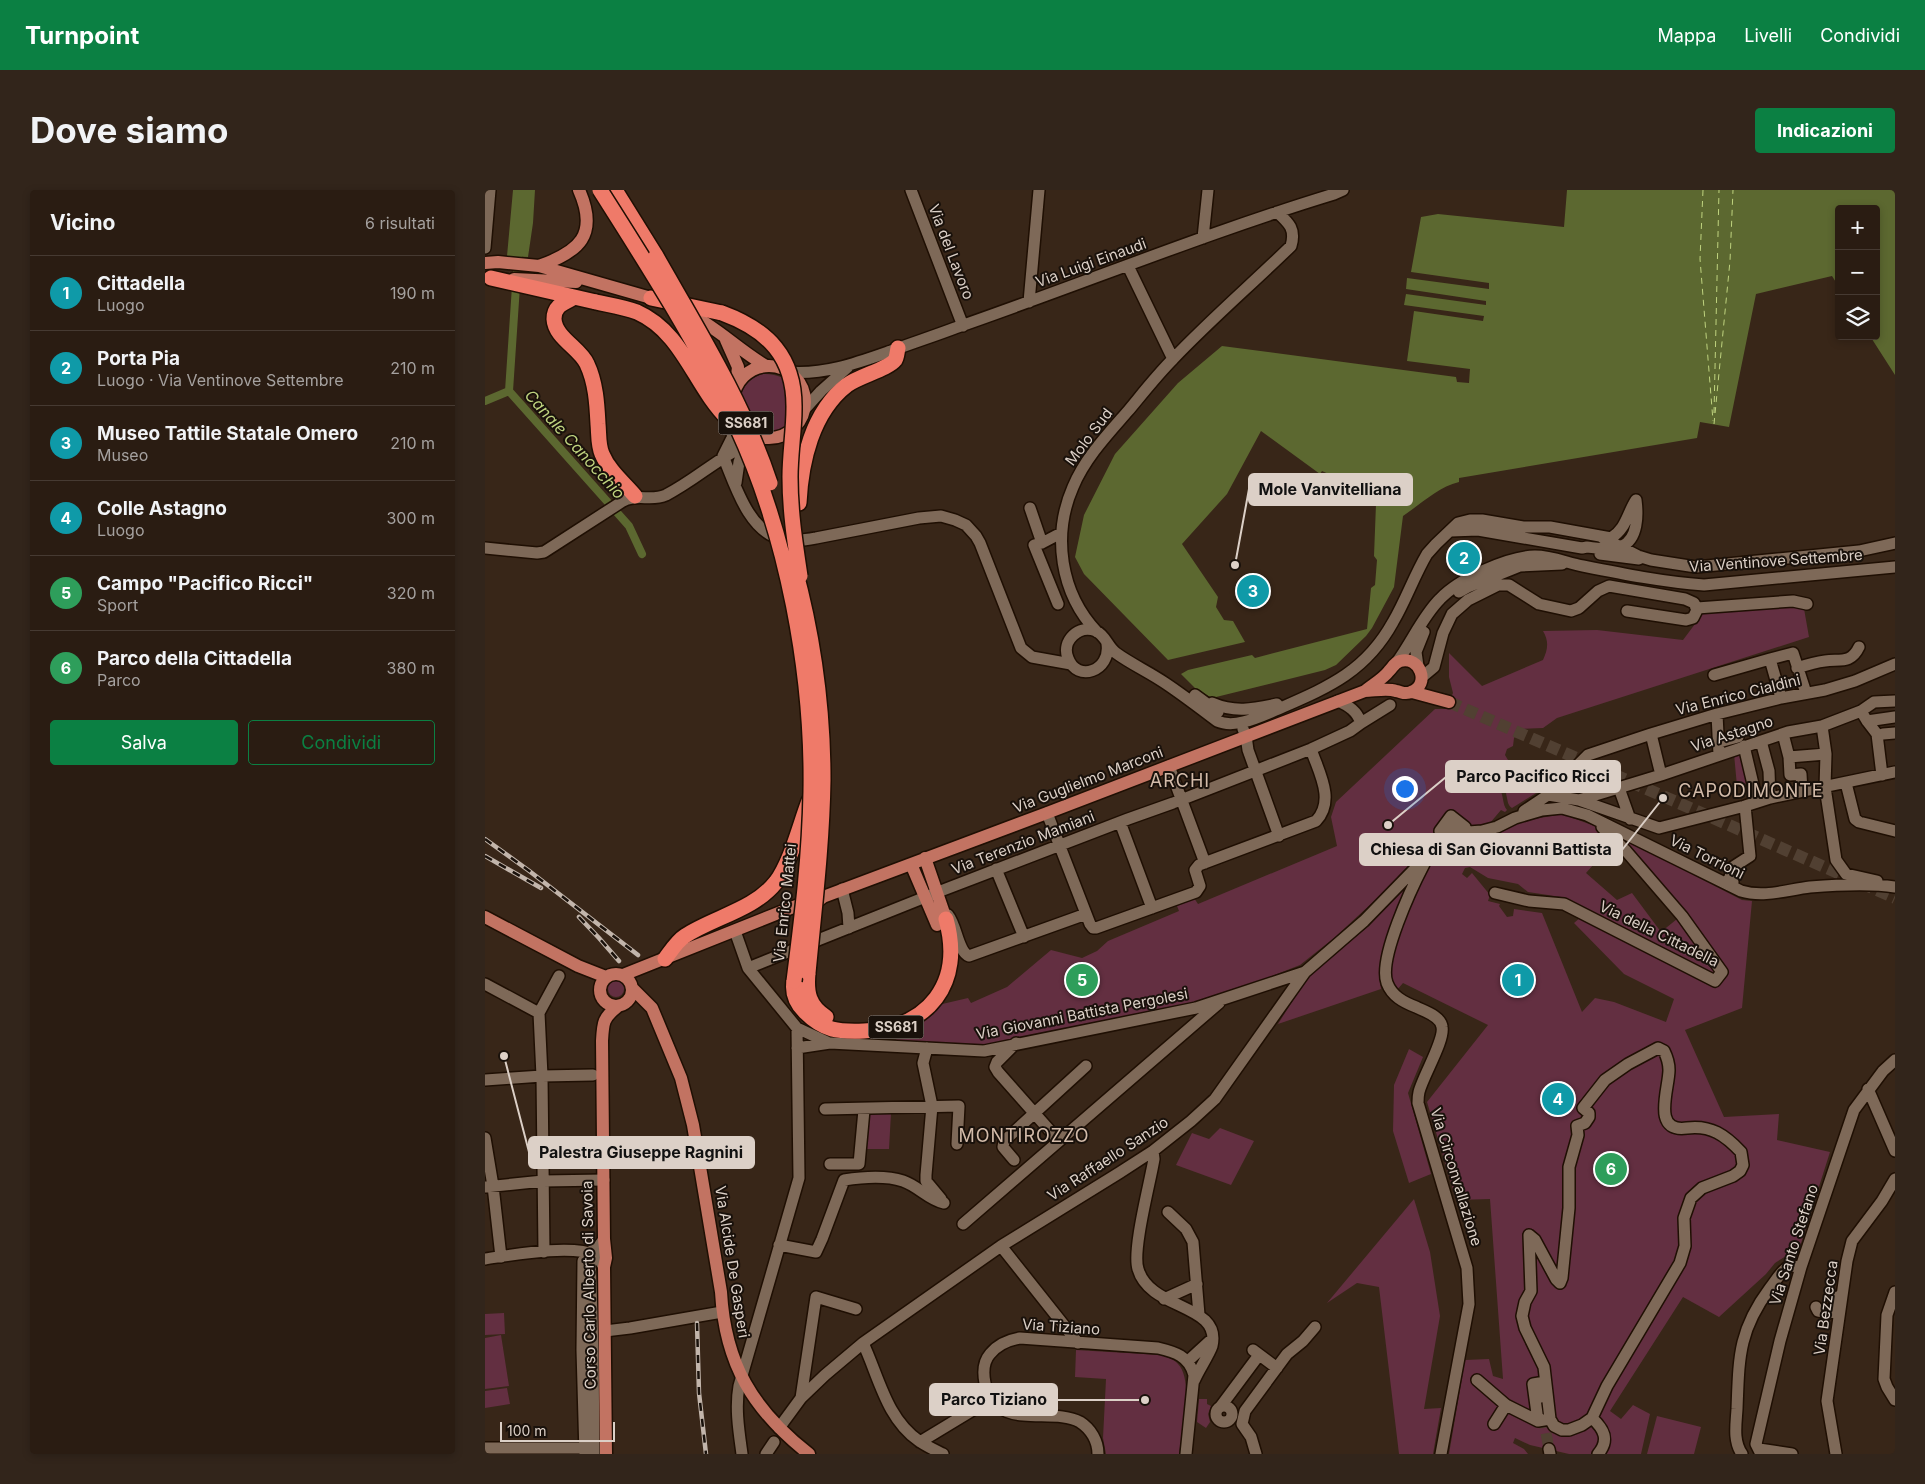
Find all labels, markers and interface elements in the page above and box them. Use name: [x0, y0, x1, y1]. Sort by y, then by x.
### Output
text: Turnpoint: [25, 21, 139, 50]
text: Mappa: [1658, 25, 1716, 46]
text: Livelli: [1744, 25, 1792, 46]
text: Condividi: [1820, 25, 1900, 46]
button: Indicazioni: [1755, 108, 1895, 153]
text: Dove siamo: [30, 109, 228, 151]
street label: Via del Lavoro: [925, 201, 978, 302]
map controls: [1835, 205, 1880, 340]
button: +: [1835, 205, 1880, 250]
text: Vicino: [50, 210, 115, 235]
text: 6 risultati: [365, 213, 435, 233]
street label: Via Luigi Einaudi: [1033, 234, 1149, 291]
button: −: [1835, 250, 1880, 295]
text: Cittadella: [97, 272, 185, 295]
text: 1: [63, 283, 69, 303]
text: 190 m: [390, 283, 435, 303]
text: Luogo: [97, 295, 145, 315]
button: layers: [1835, 295, 1880, 340]
text: Porta Pia: [97, 347, 180, 370]
text: 2: [61, 358, 71, 378]
text: 210 m: [390, 358, 435, 378]
text: Luogo · Via Ventinove Settembre: [97, 370, 344, 390]
water label: Canale Canocchio: [521, 385, 629, 503]
street label: Molo Sud: [1061, 404, 1116, 469]
road number: SS681: [719, 412, 773, 434]
text: Museo Tattile Statale Omero: [97, 422, 358, 445]
text: 3: [61, 433, 71, 453]
text: 210 m: [390, 433, 435, 453]
text: Museo: [97, 445, 148, 465]
callout: Mole Vanvitelliana: [1249, 474, 1412, 505]
text: Mole Vanvitelliana: [1258, 479, 1402, 499]
text: Colle Astagno: [97, 497, 227, 520]
text: 4: [61, 508, 71, 528]
text: 300 m: [386, 508, 435, 528]
text: Luogo: [97, 520, 145, 540]
pin: 2: [1448, 539, 1480, 577]
street label: Via Ventinove Settembre: [1689, 545, 1863, 576]
text: Campo "Pacifico Ricci": [97, 572, 313, 595]
pin: 3: [1237, 572, 1269, 610]
text: 5: [61, 583, 71, 603]
text: 320 m: [387, 583, 435, 603]
text: Sport: [97, 595, 138, 615]
text: Parco della Cittadella: [97, 647, 292, 670]
text: 6: [61, 658, 71, 678]
text: 380 m: [387, 658, 435, 678]
text: Parco: [97, 670, 141, 690]
street label: Via Enrico Cialdini: [1674, 670, 1802, 719]
street label: Via Astagno: [1688, 711, 1775, 756]
button: Salva: [50, 720, 238, 765]
button: Condividi: [248, 720, 435, 765]
street label: Via Guglielmo Marconi: [1010, 742, 1166, 817]
callout: Parco Pacifico Ricci: [1446, 761, 1620, 792]
text: Parco Pacifico Ricci: [1456, 766, 1610, 786]
district label: ARCHI: [1150, 770, 1210, 791]
your location: [1392, 776, 1418, 802]
district label: CAPODIMONTE: [1678, 780, 1824, 801]
street label: Via Terenzio Mamiani: [949, 806, 1097, 879]
street label: Via Torrioni: [1667, 830, 1748, 883]
callout: Chiesa di San Giovanni Battista: [1360, 834, 1622, 865]
text: Chiesa di San Giovanni Battista: [1370, 839, 1612, 859]
street label: Via Enrico Mattei: [769, 843, 800, 963]
street label: Via della Cittadella: [1596, 896, 1722, 971]
pin: 5: [1066, 961, 1098, 999]
pin: 1: [1502, 961, 1534, 999]
street label: Via Giovanni Battista Pergolesi: [974, 984, 1189, 1043]
road number: SS681: [869, 1016, 923, 1039]
pin: 4: [1542, 1080, 1574, 1118]
street label: Via Circonvallazione: [1426, 1105, 1487, 1248]
street label: Via Raffaello Sanzio: [1044, 1112, 1172, 1205]
district label: MONTIROZZO: [958, 1125, 1090, 1146]
callout: Palestra Giuseppe Ragnini: [529, 1137, 754, 1168]
text: Palestra Giuseppe Ragnini: [539, 1142, 743, 1162]
pin: 6: [1595, 1150, 1627, 1188]
street label: Corso Carlo Alberto di Savoia: [577, 1181, 600, 1389]
street label: Via Santo Stefano: [1765, 1182, 1822, 1308]
street label: Via Alcide De Gasperi: [711, 1185, 754, 1339]
street label: Via Bezzecca: [1809, 1259, 1842, 1357]
street label: Via Tiziano: [1021, 1314, 1101, 1339]
callout: Parco Tiziano: [930, 1384, 1057, 1415]
text: Parco Tiziano: [941, 1389, 1047, 1409]
scale bar: [500, 1419, 615, 1442]
text: 100 m: [507, 1422, 547, 1439]

